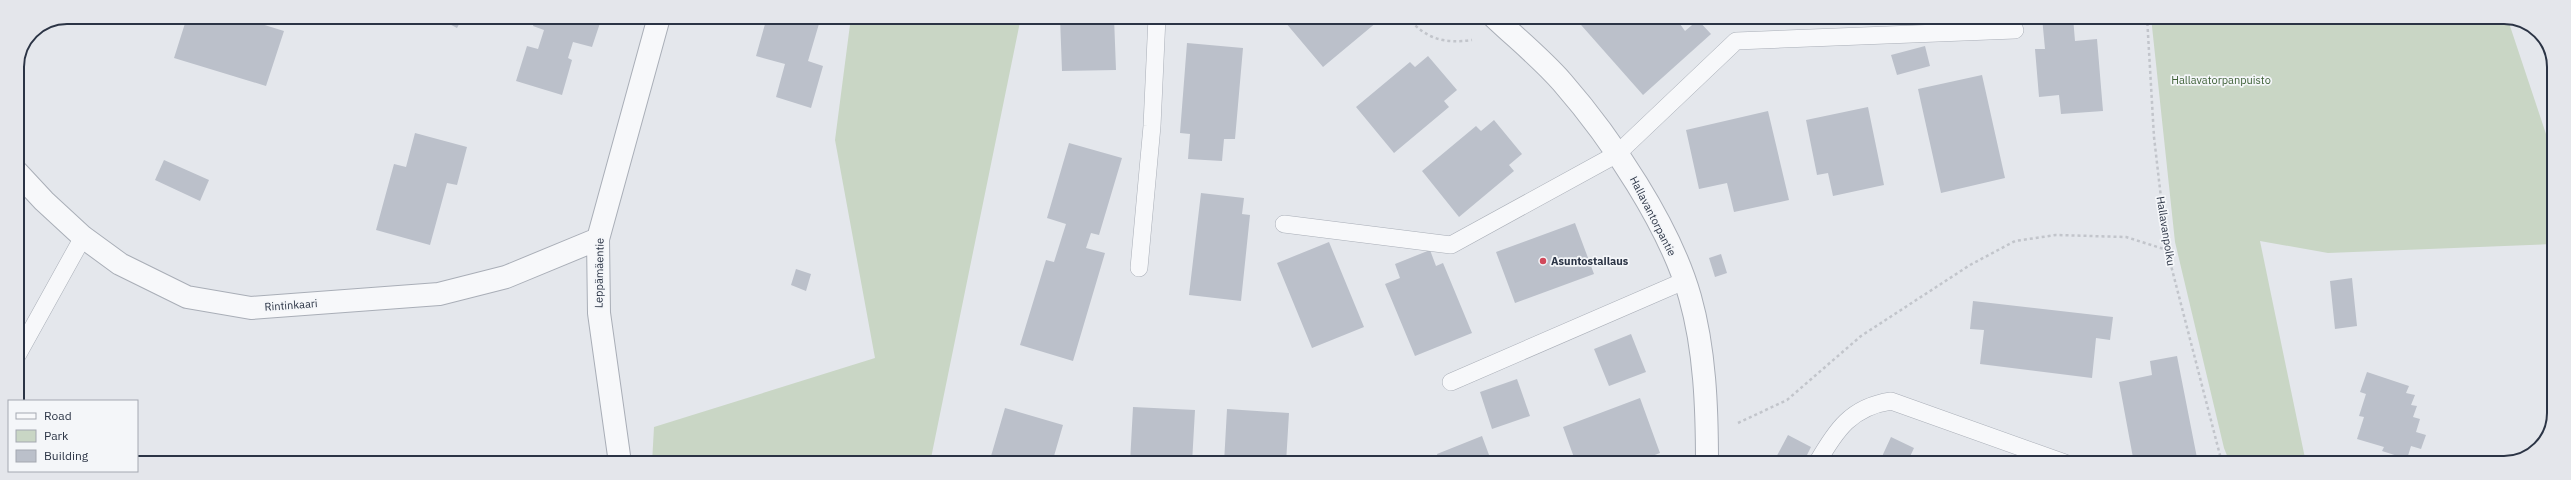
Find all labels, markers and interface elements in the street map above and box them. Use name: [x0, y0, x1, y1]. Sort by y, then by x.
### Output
park label: Hallavatorpanpuisto: [2171, 73, 2271, 87]
street label: Hallavantorpantie: [1627, 174, 1679, 258]
street label: Hallavanpolku: [2154, 195, 2178, 267]
street label: Leppämäentie: [591, 238, 607, 308]
place label: Asuntostailaus: [1551, 254, 1629, 268]
marker: Asuntostailaus: [1538, 256, 1548, 266]
street label: Rintinkaari: [264, 296, 318, 314]
legend: [8, 400, 138, 472]
text: Road: [44, 408, 72, 423]
text: Park: [44, 428, 69, 443]
text: Building: [44, 448, 89, 463]

